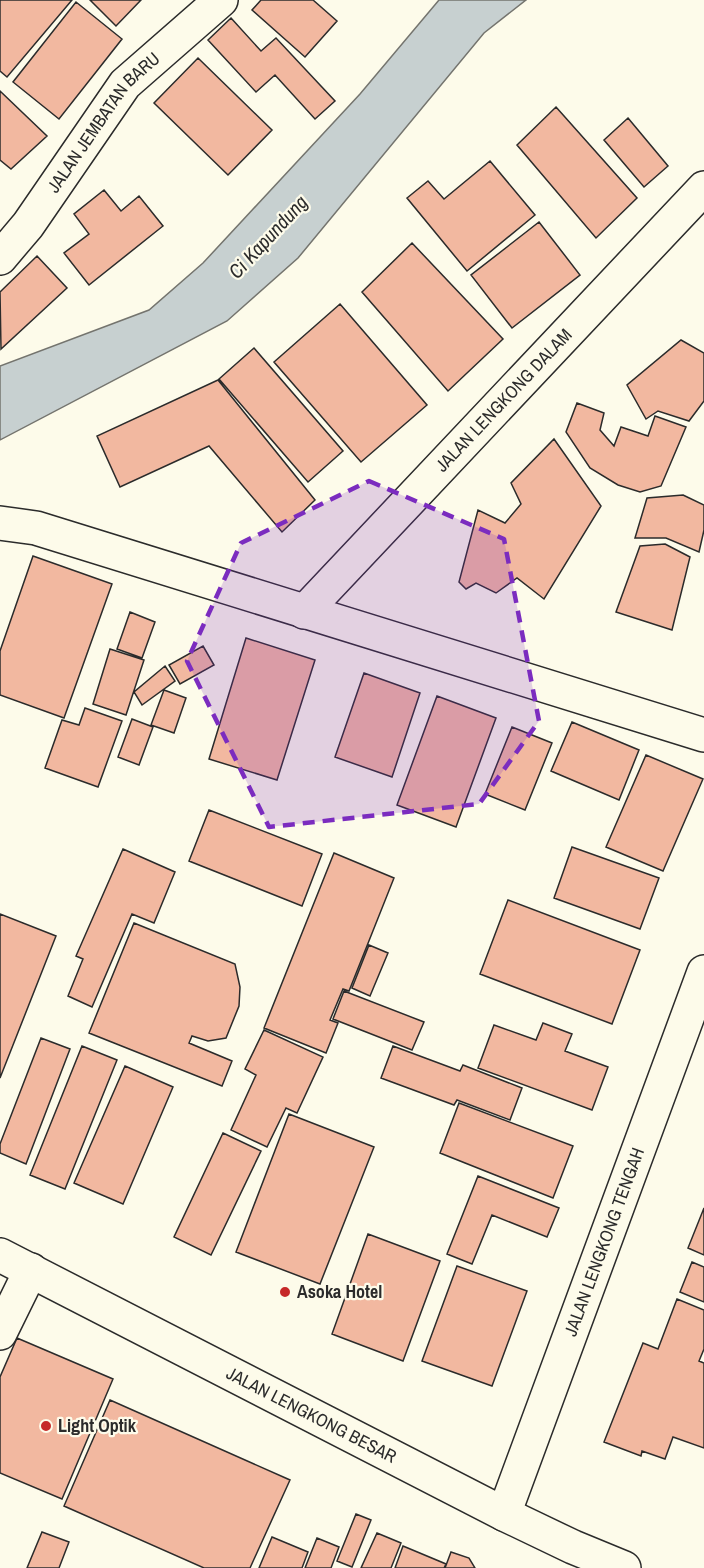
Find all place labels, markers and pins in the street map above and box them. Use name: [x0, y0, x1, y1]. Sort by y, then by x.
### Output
place label: Asoka Hotel: [297, 1279, 382, 1304]
marker: Asoka Hotel: [278, 1285, 292, 1299]
place label: Light Optik: [58, 1413, 137, 1438]
marker: Light Optik: [39, 1419, 53, 1433]

